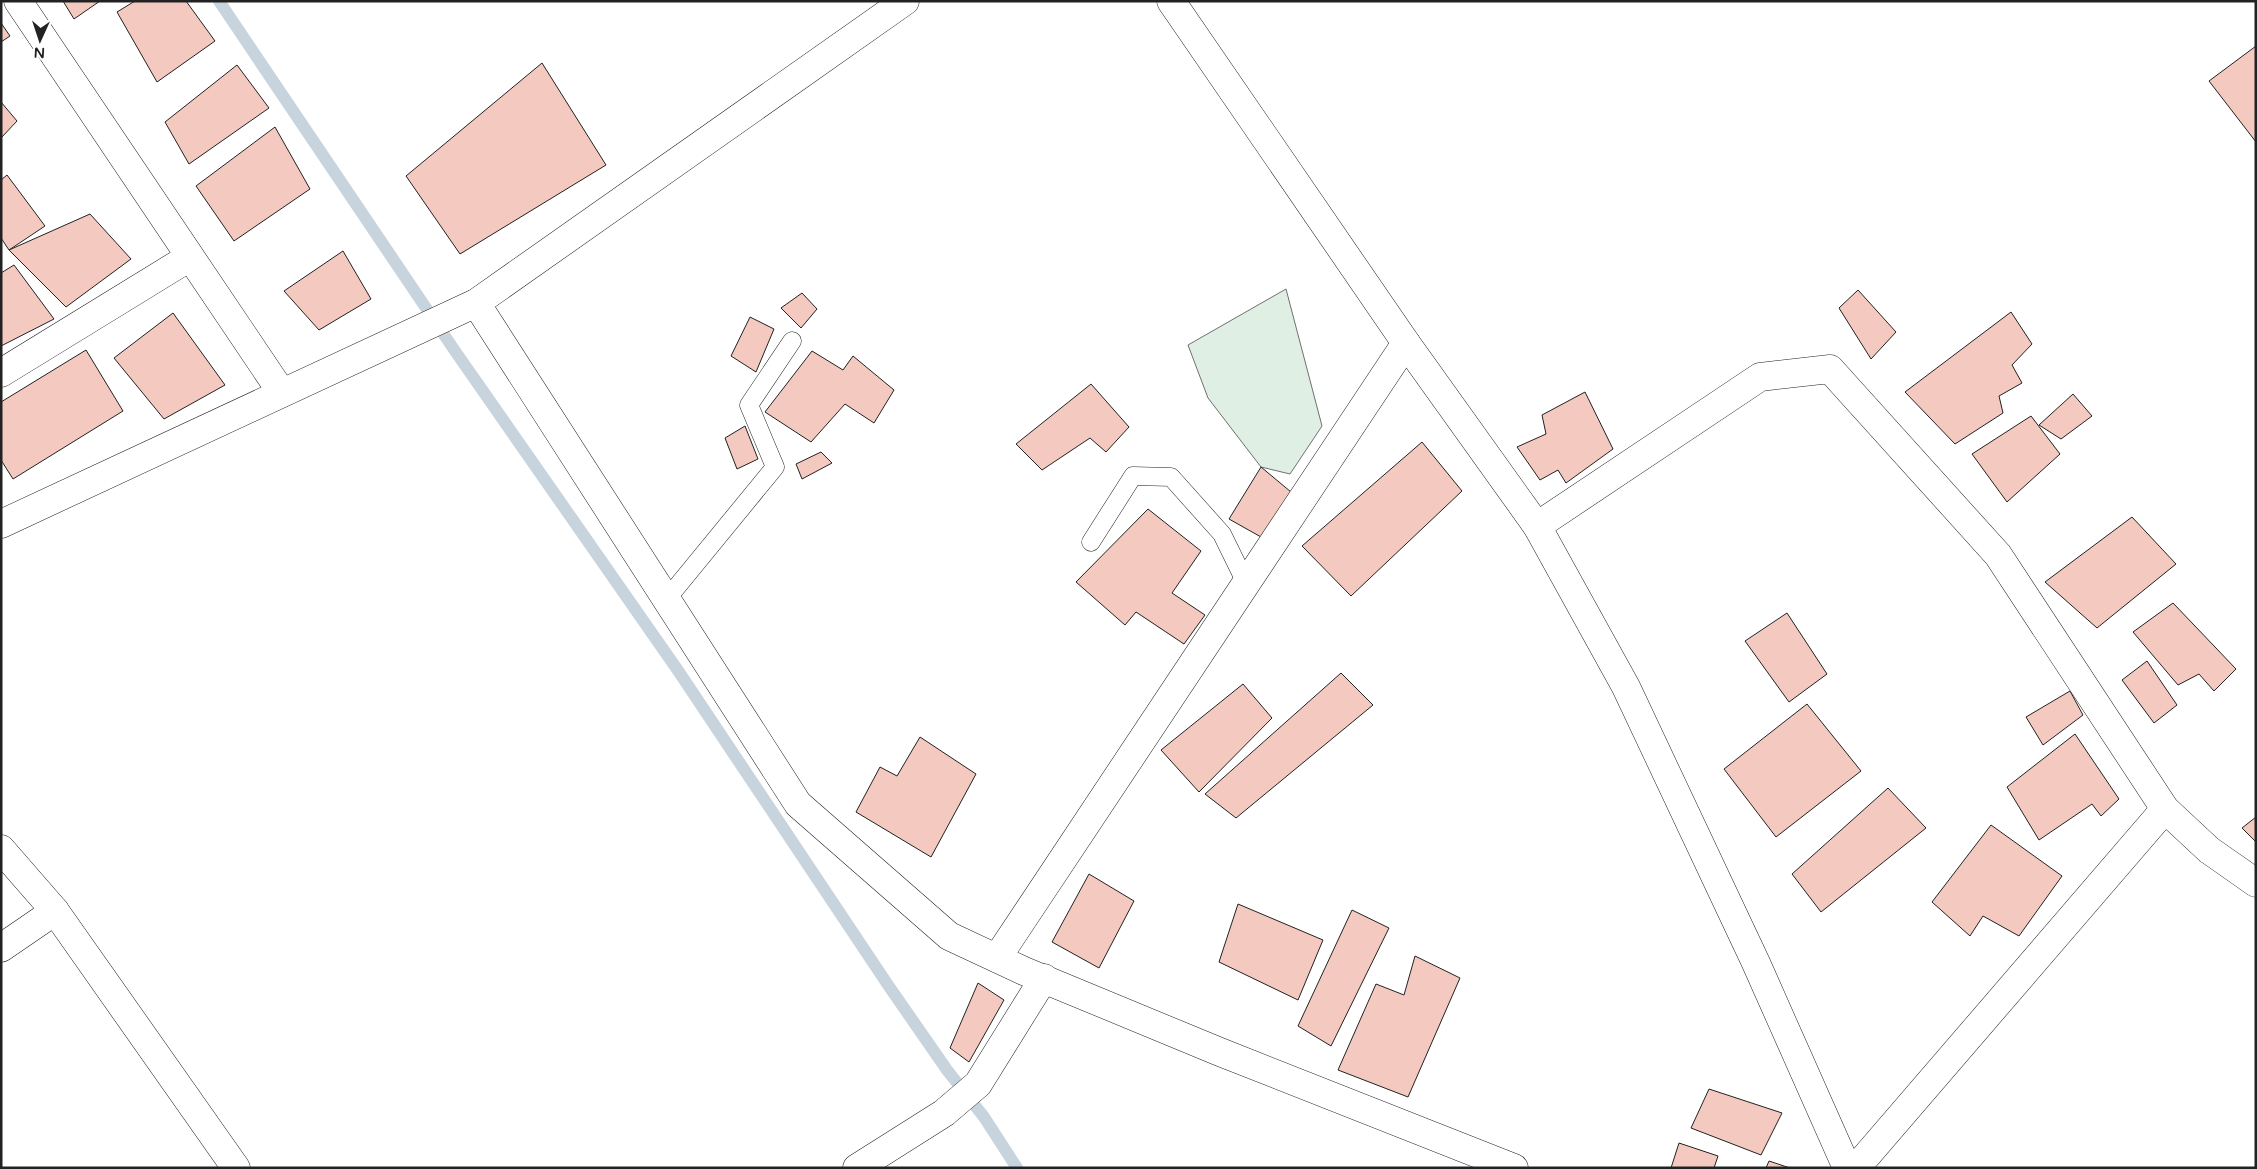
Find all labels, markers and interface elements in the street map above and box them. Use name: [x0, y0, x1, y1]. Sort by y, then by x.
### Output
north arrow: [15, 15, 65, 65]
text: N: [33, 44, 45, 61]

